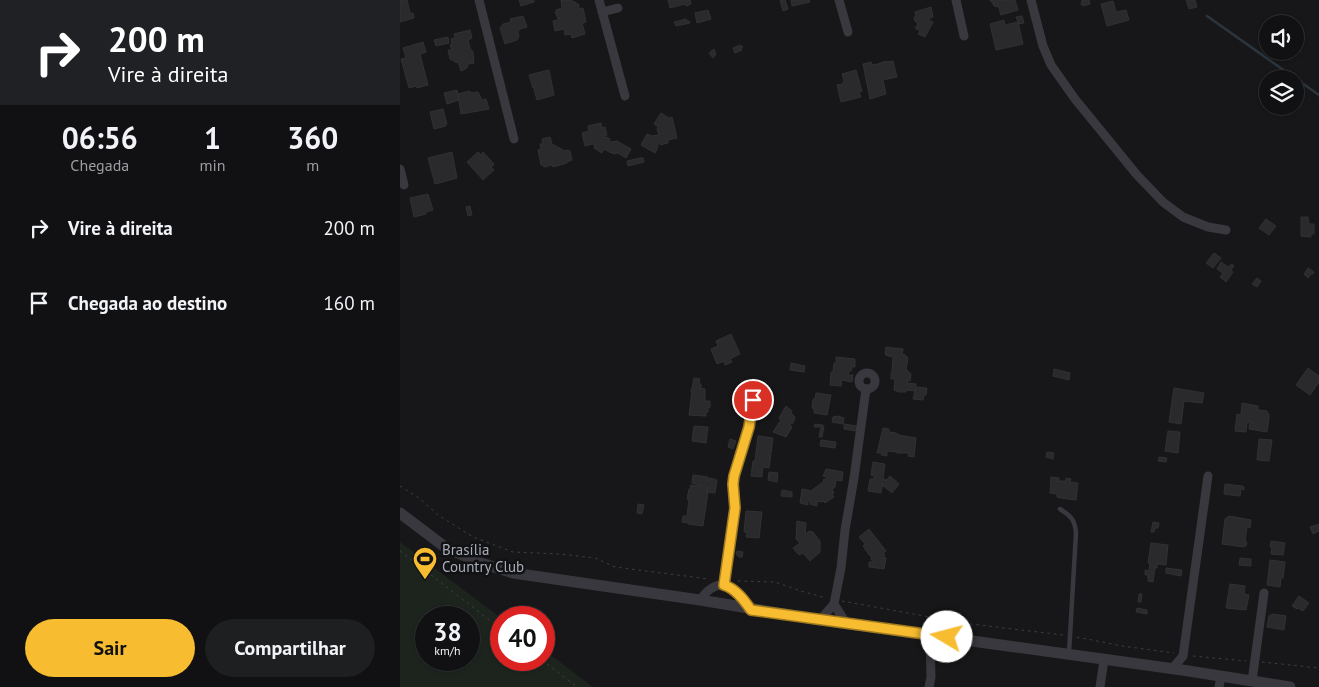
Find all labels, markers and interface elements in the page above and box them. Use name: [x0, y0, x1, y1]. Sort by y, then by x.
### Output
map controls: [1259, 15, 1304, 115]
button: sound: [1259, 15, 1304, 60]
text: 200 m: [108, 16, 205, 62]
icon: right: [25, 20, 90, 85]
text: Vire à direita: [108, 60, 228, 88]
button: layers: [1259, 70, 1304, 115]
text: 06:56: [62, 118, 138, 157]
text: 1: [204, 118, 221, 157]
text: 360: [287, 118, 338, 157]
text: Chegada: [70, 155, 129, 175]
text: min: [200, 155, 226, 175]
text: m: [306, 155, 319, 175]
icon: right: [25, 214, 53, 242]
text: Vire à direita: [68, 216, 173, 240]
text: 200 m: [323, 216, 375, 240]
icon: arrive: [25, 289, 53, 317]
text: Chegada ao destino: [68, 291, 227, 315]
text: 160 m: [323, 291, 375, 315]
pin: [732, 379, 774, 421]
icon: arrive: [739, 386, 767, 414]
place label: Brasília Country Club: [442, 540, 524, 576]
sports icon: Brasília Country Club: [412, 546, 438, 580]
speed limit sign: 40: [490, 606, 555, 671]
position arrow: [920, 610, 972, 662]
text: 38: [433, 616, 462, 648]
button: Sair: [25, 619, 195, 677]
button: Compartilhar: [205, 619, 375, 677]
text: km/h: [434, 643, 461, 658]

